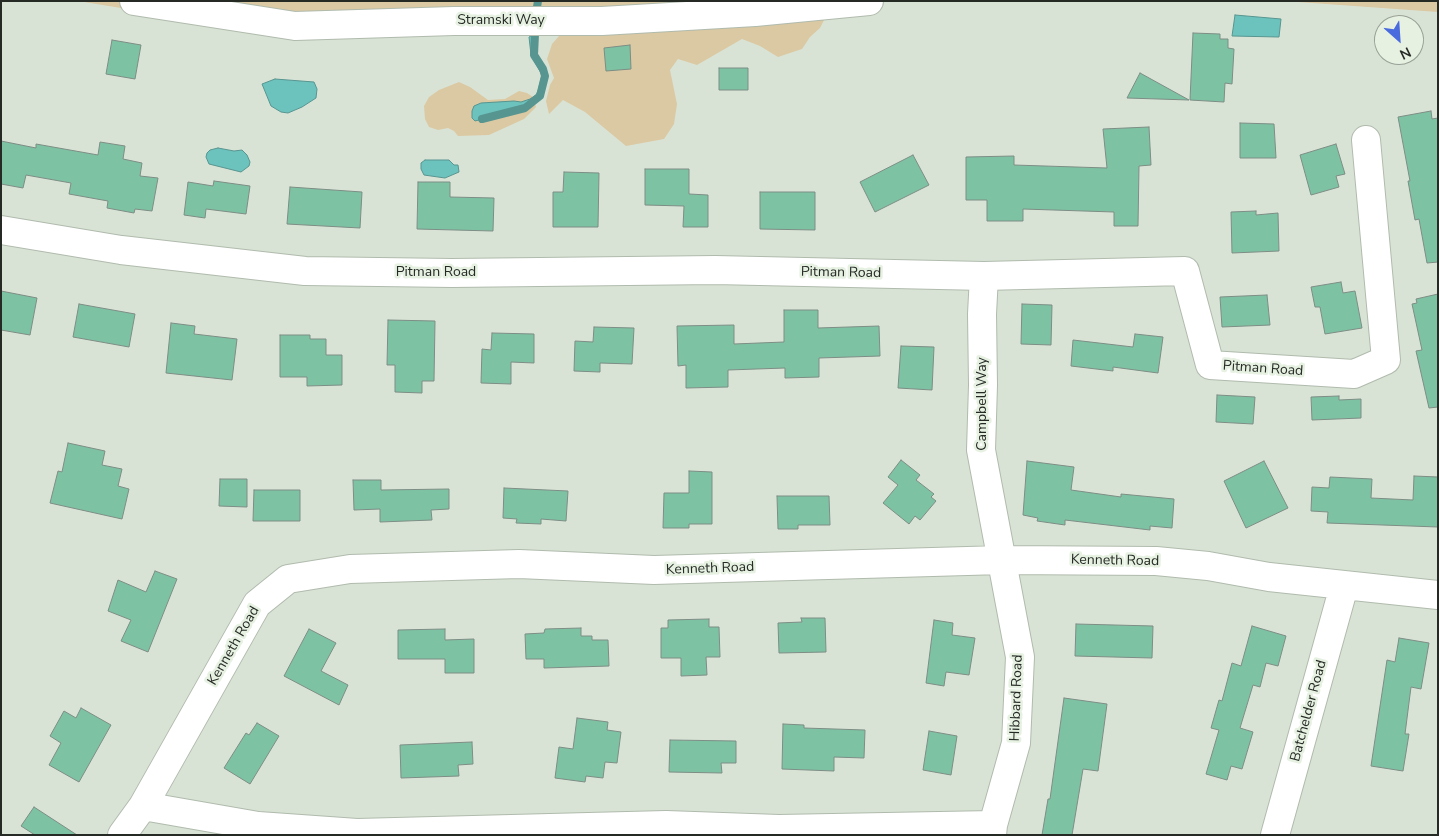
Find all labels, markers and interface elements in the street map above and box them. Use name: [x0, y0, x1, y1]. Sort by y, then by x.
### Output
street label: Stramski Way: [457, 13, 545, 29]
north arrow: [1374, 15, 1424, 65]
text: N: [1396, 42, 1414, 64]
street label: Pitman Road: [801, 264, 881, 282]
street label: Pitman Road: [396, 265, 476, 281]
street label: Campbell Way: [975, 357, 991, 451]
street label: Pitman Road: [1222, 358, 1304, 380]
street label: Kenneth Road: [1071, 552, 1159, 570]
street label: Kenneth Road: [666, 559, 754, 579]
street label: Kenneth Road: [205, 604, 263, 688]
street label: Hibbard Road: [1007, 654, 1027, 742]
street label: Batchelder Road: [1287, 658, 1331, 764]

